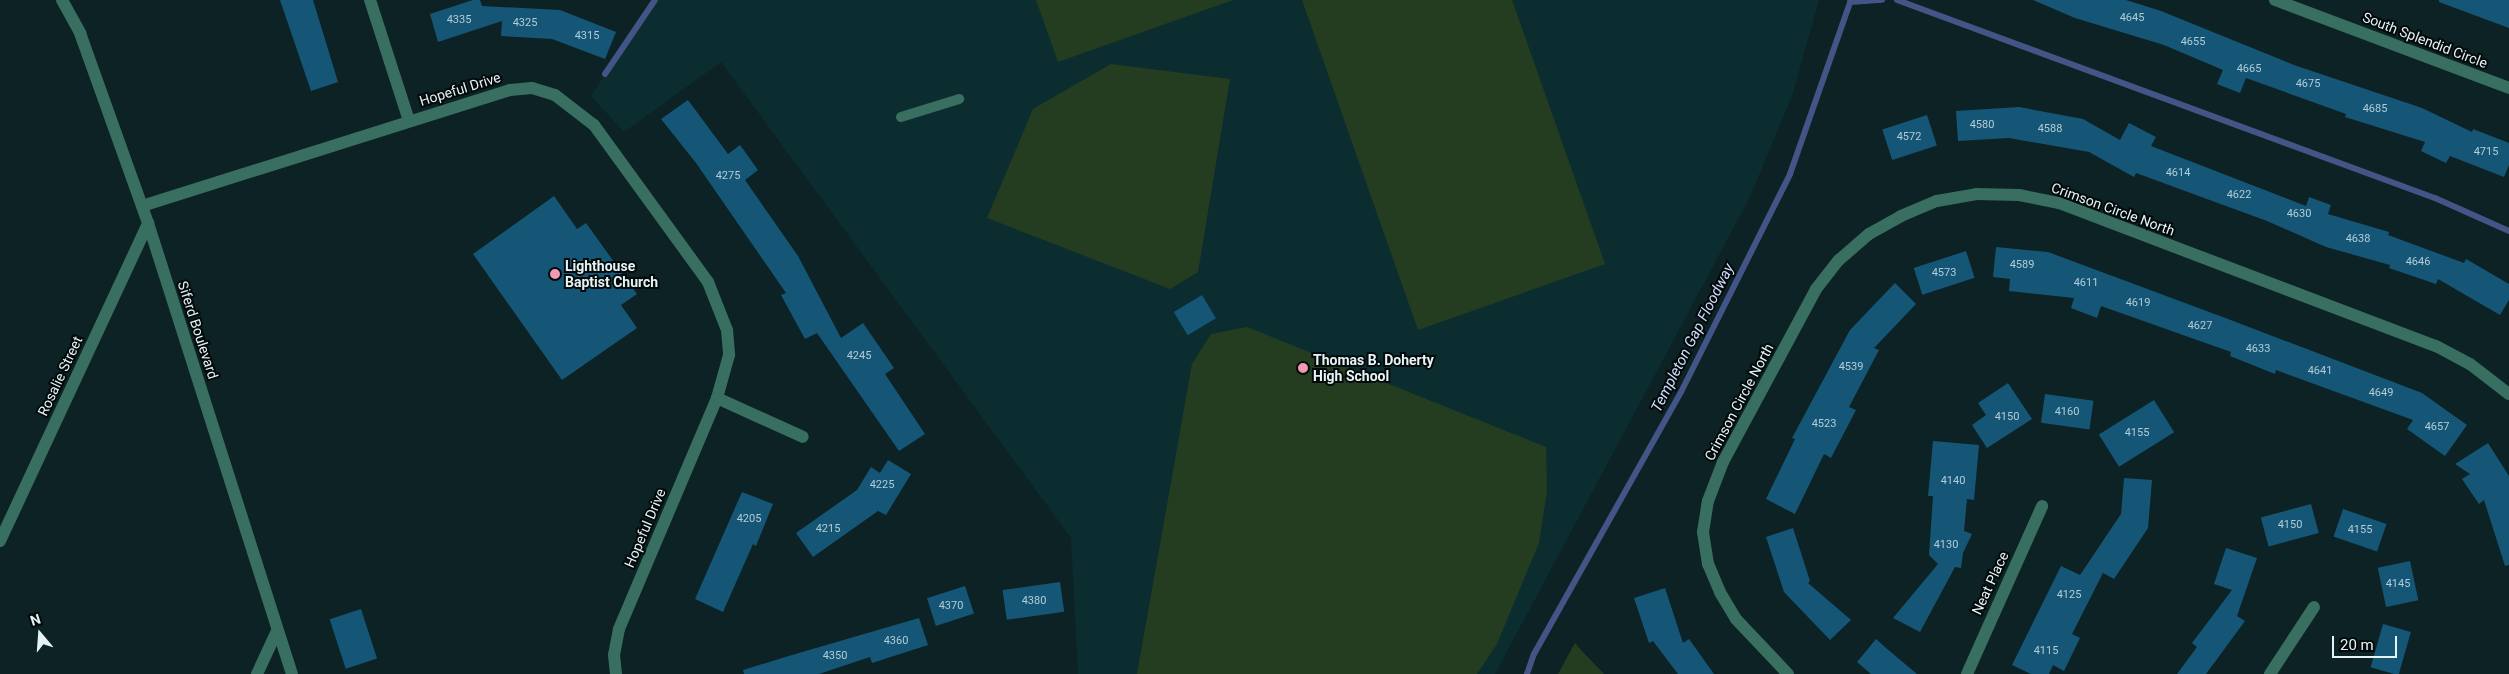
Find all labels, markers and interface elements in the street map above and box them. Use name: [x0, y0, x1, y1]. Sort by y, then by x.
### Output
street label: South Splendid Circle: [2360, 8, 2490, 72]
house number: 4645: [2120, 11, 2144, 25]
house number: 4335: [447, 13, 471, 27]
house number: 4325: [513, 16, 537, 30]
house number: 4315: [575, 29, 599, 43]
house number: 4655: [2181, 35, 2205, 49]
house number: 4665: [2237, 62, 2261, 76]
street label: Hopeful Drive: [417, 69, 503, 109]
house number: 4675: [2296, 77, 2320, 91]
house number: 4685: [2363, 102, 2387, 116]
house number: 4580: [1970, 118, 1994, 132]
house number: 4588: [2038, 122, 2062, 136]
house number: 4572: [1897, 130, 1921, 144]
house number: 4715: [2474, 145, 2498, 159]
house number: 4614: [2166, 166, 2190, 180]
house number: 4275: [716, 169, 740, 183]
street label: Crimson Circle North: [2049, 179, 2177, 239]
house number: 4622: [2227, 188, 2251, 202]
house number: 4630: [2287, 207, 2311, 221]
house number: 4638: [2346, 232, 2370, 246]
house number: 4646: [2406, 255, 2430, 269]
place label: Lighthouse Baptist Church: [565, 258, 658, 290]
house number: 4589: [2010, 258, 2034, 272]
water label: Templeton Gap Floodway: [1648, 261, 1738, 415]
house number: 4573: [1932, 266, 1956, 280]
marker: Lighthouse Baptist Church: [549, 268, 561, 280]
house number: 4611: [2074, 276, 2098, 290]
street label: Siferd Boulevard: [174, 279, 222, 381]
house number: 4619: [2126, 296, 2150, 310]
house number: 4627: [2188, 319, 2212, 333]
street label: Rosalie Street: [34, 333, 86, 419]
street label: Crimson Circle North: [1701, 341, 1777, 463]
house number: 4633: [2246, 342, 2270, 356]
house number: 4245: [847, 349, 871, 363]
place label: Thomas B. Doherty High School: [1313, 352, 1434, 384]
house number: 4539: [1839, 360, 1863, 374]
marker: Thomas B. Doherty High School: [1297, 362, 1309, 374]
house number: 4641: [2308, 364, 2332, 378]
house number: 4649: [2369, 386, 2393, 400]
house number: 4160: [2055, 405, 2079, 419]
house number: 4150: [1995, 410, 2019, 424]
house number: 4523: [1812, 417, 1836, 431]
house number: 4657: [2425, 420, 2449, 434]
house number: 4155: [2125, 426, 2149, 440]
house number: 4140: [1941, 474, 1965, 488]
house number: 4225: [870, 478, 894, 492]
street label: Hopeful Drive: [621, 486, 669, 570]
house number: 4205: [737, 512, 761, 526]
house number: 4150: [2278, 518, 2302, 532]
house number: 4215: [816, 522, 840, 536]
house number: 4155: [2348, 523, 2372, 537]
house number: 4130: [1934, 538, 1958, 552]
street label: Neat Place: [1968, 549, 2012, 617]
house number: 4145: [2386, 577, 2410, 591]
house number: 4125: [2057, 588, 2081, 602]
house number: 4380: [1022, 594, 1046, 608]
house number: 4370: [939, 599, 963, 613]
north arrow: [15, 609, 65, 659]
text: N: [28, 611, 43, 629]
scale bar: [2334, 626, 2399, 658]
house number: 4360: [884, 634, 908, 648]
text: 20 m: [2340, 636, 2374, 654]
house number: 4115: [2034, 644, 2058, 658]
house number: 4350: [823, 649, 847, 663]

